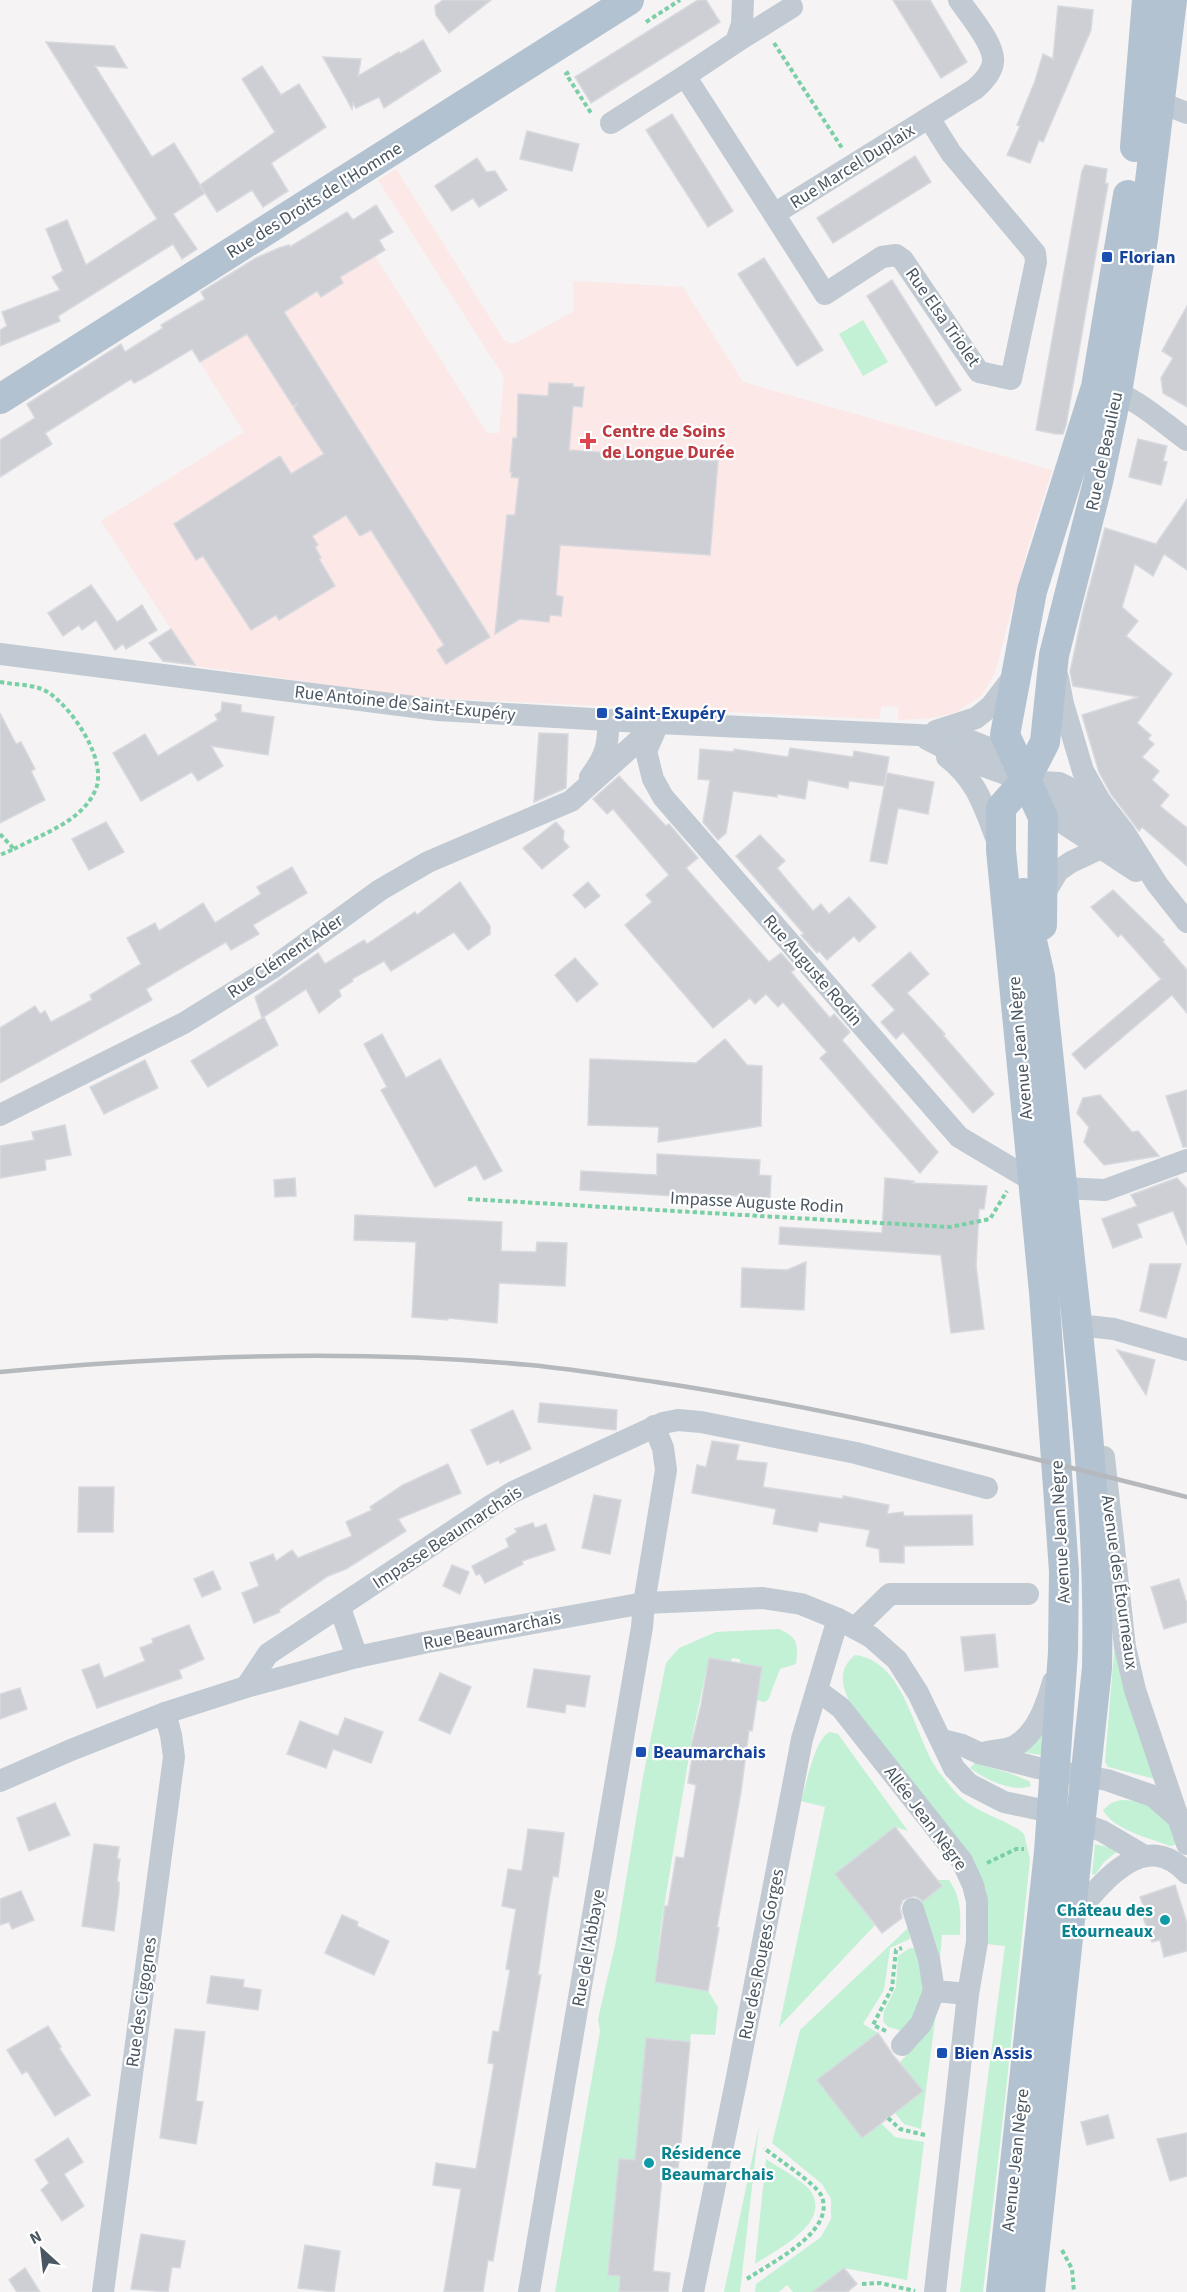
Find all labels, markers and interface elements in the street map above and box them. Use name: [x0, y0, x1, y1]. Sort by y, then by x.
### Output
street label: Rue Marcel Duplaix: [785, 118, 919, 215]
street label: Rue des Droits de l'Homme: [222, 136, 407, 265]
place label: Florian: [1119, 245, 1175, 270]
marker: Florian: [1100, 250, 1114, 264]
street label: Rue Elsa Triolet: [899, 263, 986, 372]
street label: Rue de Beaulieu: [1080, 389, 1129, 513]
place label: Centre de Soins de Longue Durée: [602, 419, 735, 465]
marker: Centre de Soins de Longue Durée: [579, 432, 597, 450]
street label: Rue Antoine de Saint-Exupéry: [293, 679, 517, 728]
place label: Saint-Exupéry: [614, 701, 726, 726]
marker: Saint-Exupéry: [595, 706, 609, 720]
street label: Rue Clément Ader: [222, 908, 349, 1004]
street label: Rue Auguste Rodin: [757, 909, 868, 1032]
street label: Avenue Jean Nègre: [1002, 975, 1039, 1120]
street label: Impasse Auguste Rodin: [669, 1185, 845, 1220]
street label: Avenue Jean Nègre: [1044, 1460, 1077, 1604]
street label: Impasse Beaumarchais: [368, 1480, 527, 1595]
street label: Avenue des Étourneaux: [1095, 1494, 1144, 1671]
street label: Rue Beaumarchais: [421, 1605, 563, 1656]
place label: Beaumarchais: [653, 1740, 766, 1765]
marker: Beaumarchais: [634, 1745, 648, 1759]
street label: Allée Jean Nègre: [878, 1761, 973, 1876]
street label: Rue des Rouges Gorges: [733, 1867, 790, 2042]
street label: Rue de l'Abbaye: [566, 1887, 611, 2009]
place label: Château des Etourneaux: [1056, 1898, 1153, 1944]
marker: Château des Etourneaux: [1158, 1913, 1172, 1927]
street label: Rue des Cigognes: [120, 1935, 163, 2069]
place label: Bien Assis: [954, 2041, 1033, 2066]
marker: Bien Assis: [935, 2046, 949, 2060]
street label: Avenue Jean Nègre: [996, 2087, 1035, 2233]
place label: Résidence Beaumarchais: [661, 2141, 774, 2187]
marker: Résidence Beaumarchais: [642, 2156, 656, 2170]
north arrow: [12, 2220, 72, 2280]
text: N: [26, 2225, 45, 2250]

